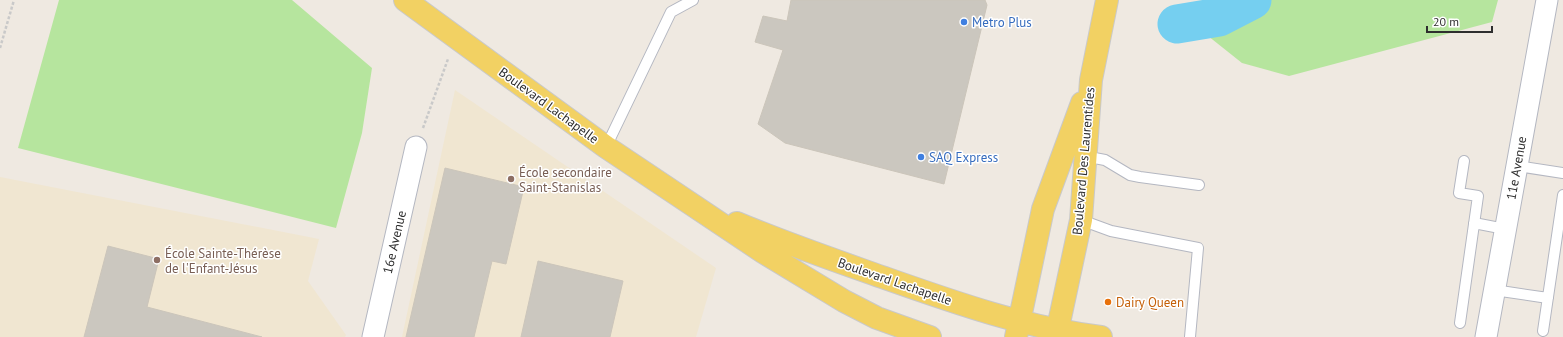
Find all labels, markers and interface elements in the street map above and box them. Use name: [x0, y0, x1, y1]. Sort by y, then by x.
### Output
scale bar: [1427, 8, 1492, 34]
place label: Metro Plus: [972, 14, 1032, 31]
text: 20 m: [1433, 14, 1459, 29]
marker: Metro Plus: [959, 17, 969, 27]
street label: Boulevard Lachapelle: [495, 63, 602, 147]
street label: Boulevard Des Laurentides: [1069, 86, 1098, 236]
street label: 11e Avenue: [1503, 135, 1530, 201]
place label: SAQ Express: [929, 149, 998, 166]
marker: SAQ Express: [916, 152, 926, 162]
place label: École secondaire Saint-Stanislas: [519, 164, 612, 196]
marker: École secondaire Saint-Stanislas: [506, 174, 516, 184]
street label: 16e Avenue: [379, 209, 410, 275]
place label: École Sainte-Thérèse de l'Enfant-Jésus: [165, 245, 281, 277]
street label: Boulevard Lachapelle: [836, 254, 954, 309]
marker: École Sainte-Thérèse de l'Enfant-Jésus: [152, 255, 162, 265]
place label: Dairy Queen: [1116, 294, 1184, 311]
marker: Dairy Queen: [1103, 297, 1113, 307]

